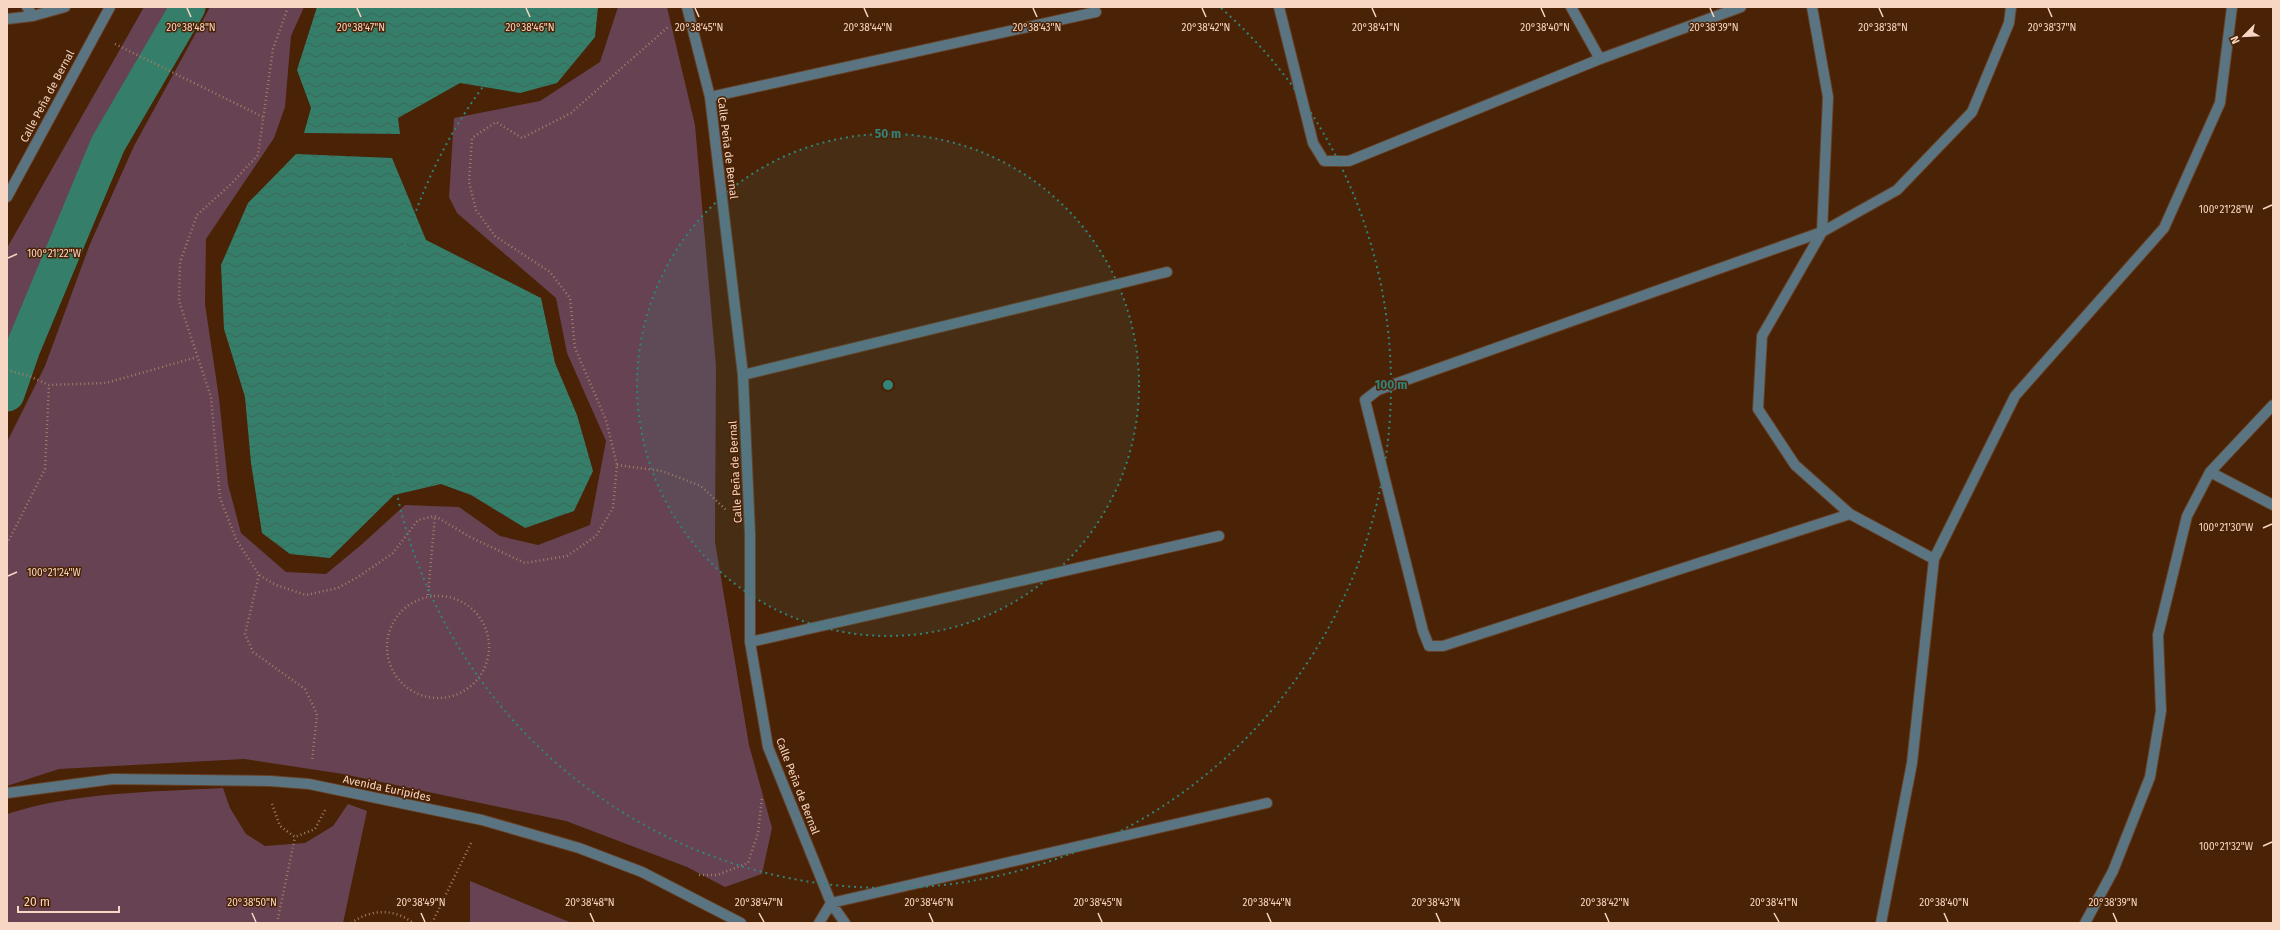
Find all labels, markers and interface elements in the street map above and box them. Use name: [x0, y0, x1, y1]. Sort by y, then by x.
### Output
north arrow: [2224, 16, 2264, 56]
text: 20°38'48"N: [166, 22, 216, 34]
text: 20°38'47"N: [337, 22, 385, 34]
text: 20°38'46"N: [505, 22, 555, 34]
text: 20°38'45"N: [675, 22, 723, 34]
text: 20°38'44"N: [844, 22, 892, 34]
text: 20°38'43"N: [1013, 22, 1061, 34]
text: 20°38'42"N: [1182, 22, 1230, 34]
text: 20°38'41"N: [1352, 22, 1400, 34]
text: 20°38'40"N: [1520, 22, 1570, 34]
text: 20°38'39"N: [1689, 22, 1739, 34]
text: 20°38'38"N: [1858, 22, 1908, 34]
text: 20°38'37"N: [2028, 22, 2076, 34]
text: N: [2228, 34, 2243, 46]
street label: Calle Peña de Bernal: [18, 48, 77, 145]
street label: Calle Peña de Bernal: [715, 96, 740, 200]
text: 50 m: [875, 127, 901, 141]
text: 100°21'28"W: [2199, 204, 2254, 216]
text: 100°21'22"W: [27, 248, 82, 260]
centre of rings: [881, 378, 895, 392]
text: 100 m: [1375, 378, 1407, 392]
street label: Calle Peña de Bernal: [726, 420, 745, 524]
text: 100°21'30"W: [2199, 522, 2254, 534]
text: 100°21'24"W: [27, 567, 82, 579]
street label: Calle Peña de Bernal: [773, 736, 822, 836]
street label: Avenida Euripides: [342, 773, 432, 804]
text: 100°21'32"W: [2199, 841, 2254, 853]
scale bar: [18, 888, 119, 914]
text: 20 m: [24, 895, 50, 909]
text: 20°38'50"N: [227, 897, 277, 909]
text: 20°38'49"N: [396, 897, 446, 909]
text: 20°38'48"N: [565, 897, 615, 909]
text: 20°38'47"N: [735, 897, 783, 909]
text: 20°38'46"N: [904, 897, 954, 909]
text: 20°38'45"N: [1074, 897, 1122, 909]
text: 20°38'44"N: [1243, 897, 1291, 909]
text: 20°38'43"N: [1412, 897, 1460, 909]
text: 20°38'42"N: [1581, 897, 1629, 909]
text: 20°38'41"N: [1750, 897, 1798, 909]
text: 20°38'40"N: [1919, 897, 1969, 909]
text: 20°38'39"N: [2088, 897, 2138, 909]

